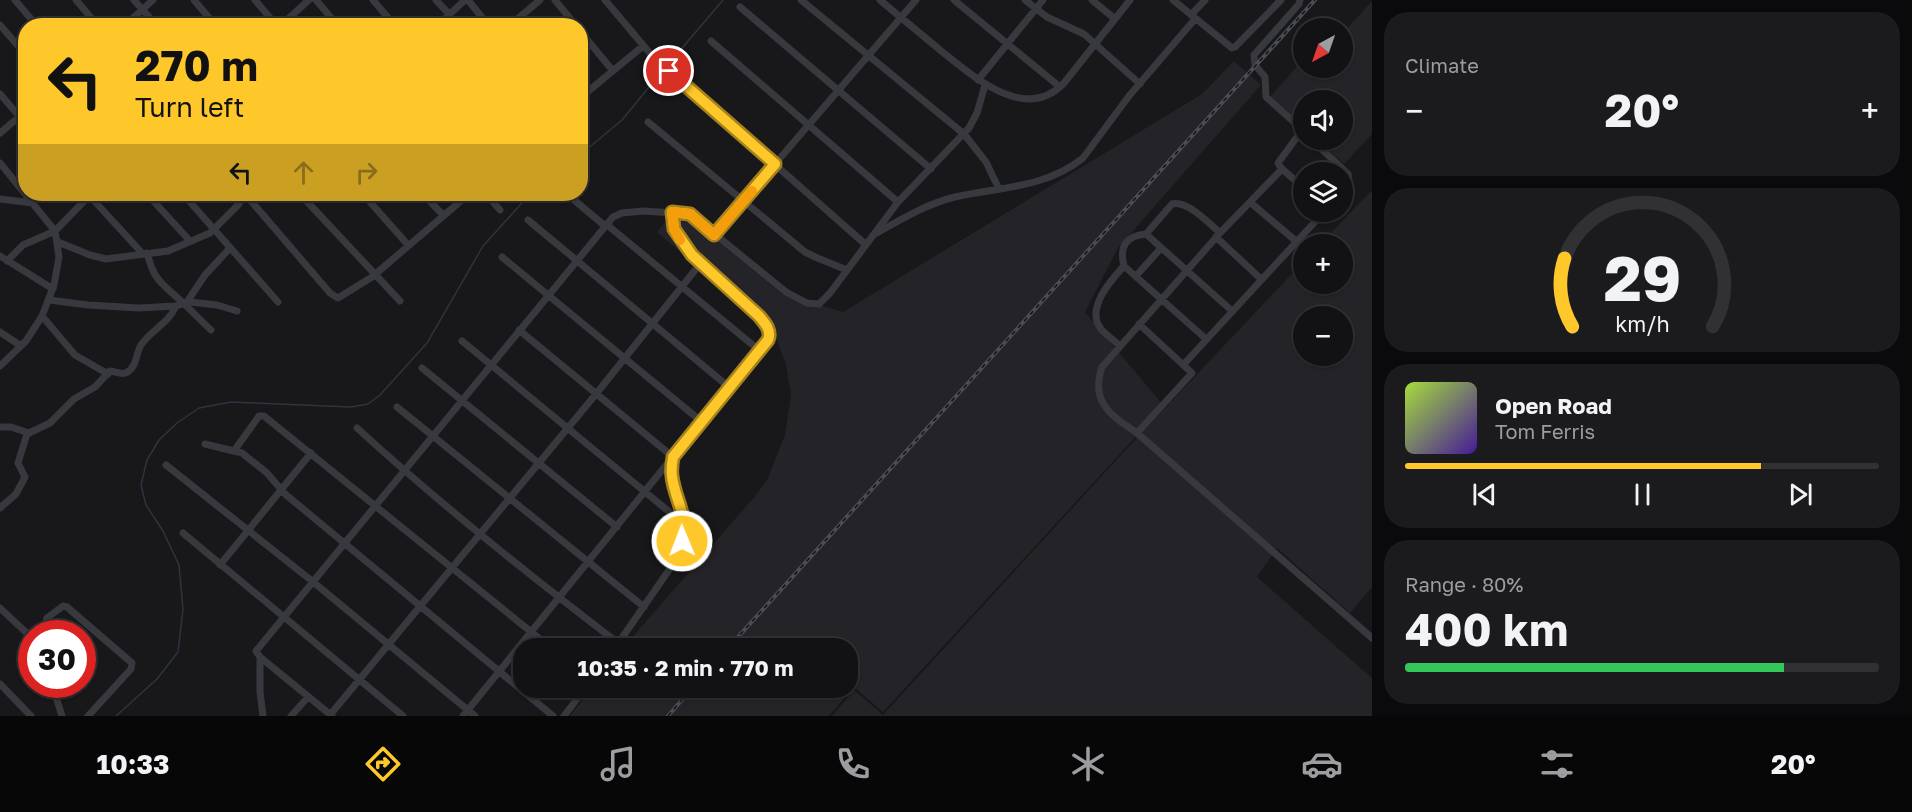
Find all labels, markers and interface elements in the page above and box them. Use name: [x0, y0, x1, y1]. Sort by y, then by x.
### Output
north arrow: [1293, 18, 1353, 78]
map controls: [1293, 18, 1353, 366]
text: 270 m: [135, 40, 258, 90]
icon: left: [36, 42, 114, 120]
pin: [643, 45, 694, 96]
text: Climate: [1405, 53, 1479, 77]
icon: arrive: [652, 54, 685, 87]
text: 20°: [1605, 83, 1679, 137]
button: sound: [1293, 90, 1353, 150]
text: Turn left: [135, 91, 244, 123]
text: −: [1405, 91, 1423, 130]
text: +: [1861, 91, 1879, 130]
icon: left: [224, 156, 257, 189]
icon: ahead: [287, 156, 320, 189]
icon: right: [350, 156, 383, 189]
button: layers: [1293, 162, 1353, 222]
button: +: [1293, 234, 1353, 294]
text: 29: [1603, 240, 1681, 315]
button: −: [1293, 306, 1353, 366]
text: km/h: [1615, 311, 1669, 337]
text: Open Road: [1495, 392, 1612, 419]
text: Tom Ferris: [1495, 419, 1595, 443]
icon: previous: [1468, 478, 1501, 511]
icon: pause: [1626, 478, 1659, 511]
icon: next: [1784, 478, 1817, 511]
position arrow: [650, 509, 714, 573]
text: Range · 80%: [1405, 572, 1523, 596]
text: 400 km: [1405, 602, 1568, 656]
speed limit sign: 30: [18, 620, 96, 698]
text: 10:35 · 2 min · 770 m: [577, 654, 794, 681]
icon: directions: [362, 743, 404, 785]
icon: music: [597, 743, 639, 785]
icon: phone: [832, 743, 874, 785]
icon: climate: [1067, 743, 1109, 785]
icon: car: [1301, 743, 1343, 785]
icon: filters: [1536, 743, 1578, 785]
text: 10:33: [96, 748, 169, 780]
text: 20°: [1771, 748, 1816, 780]

